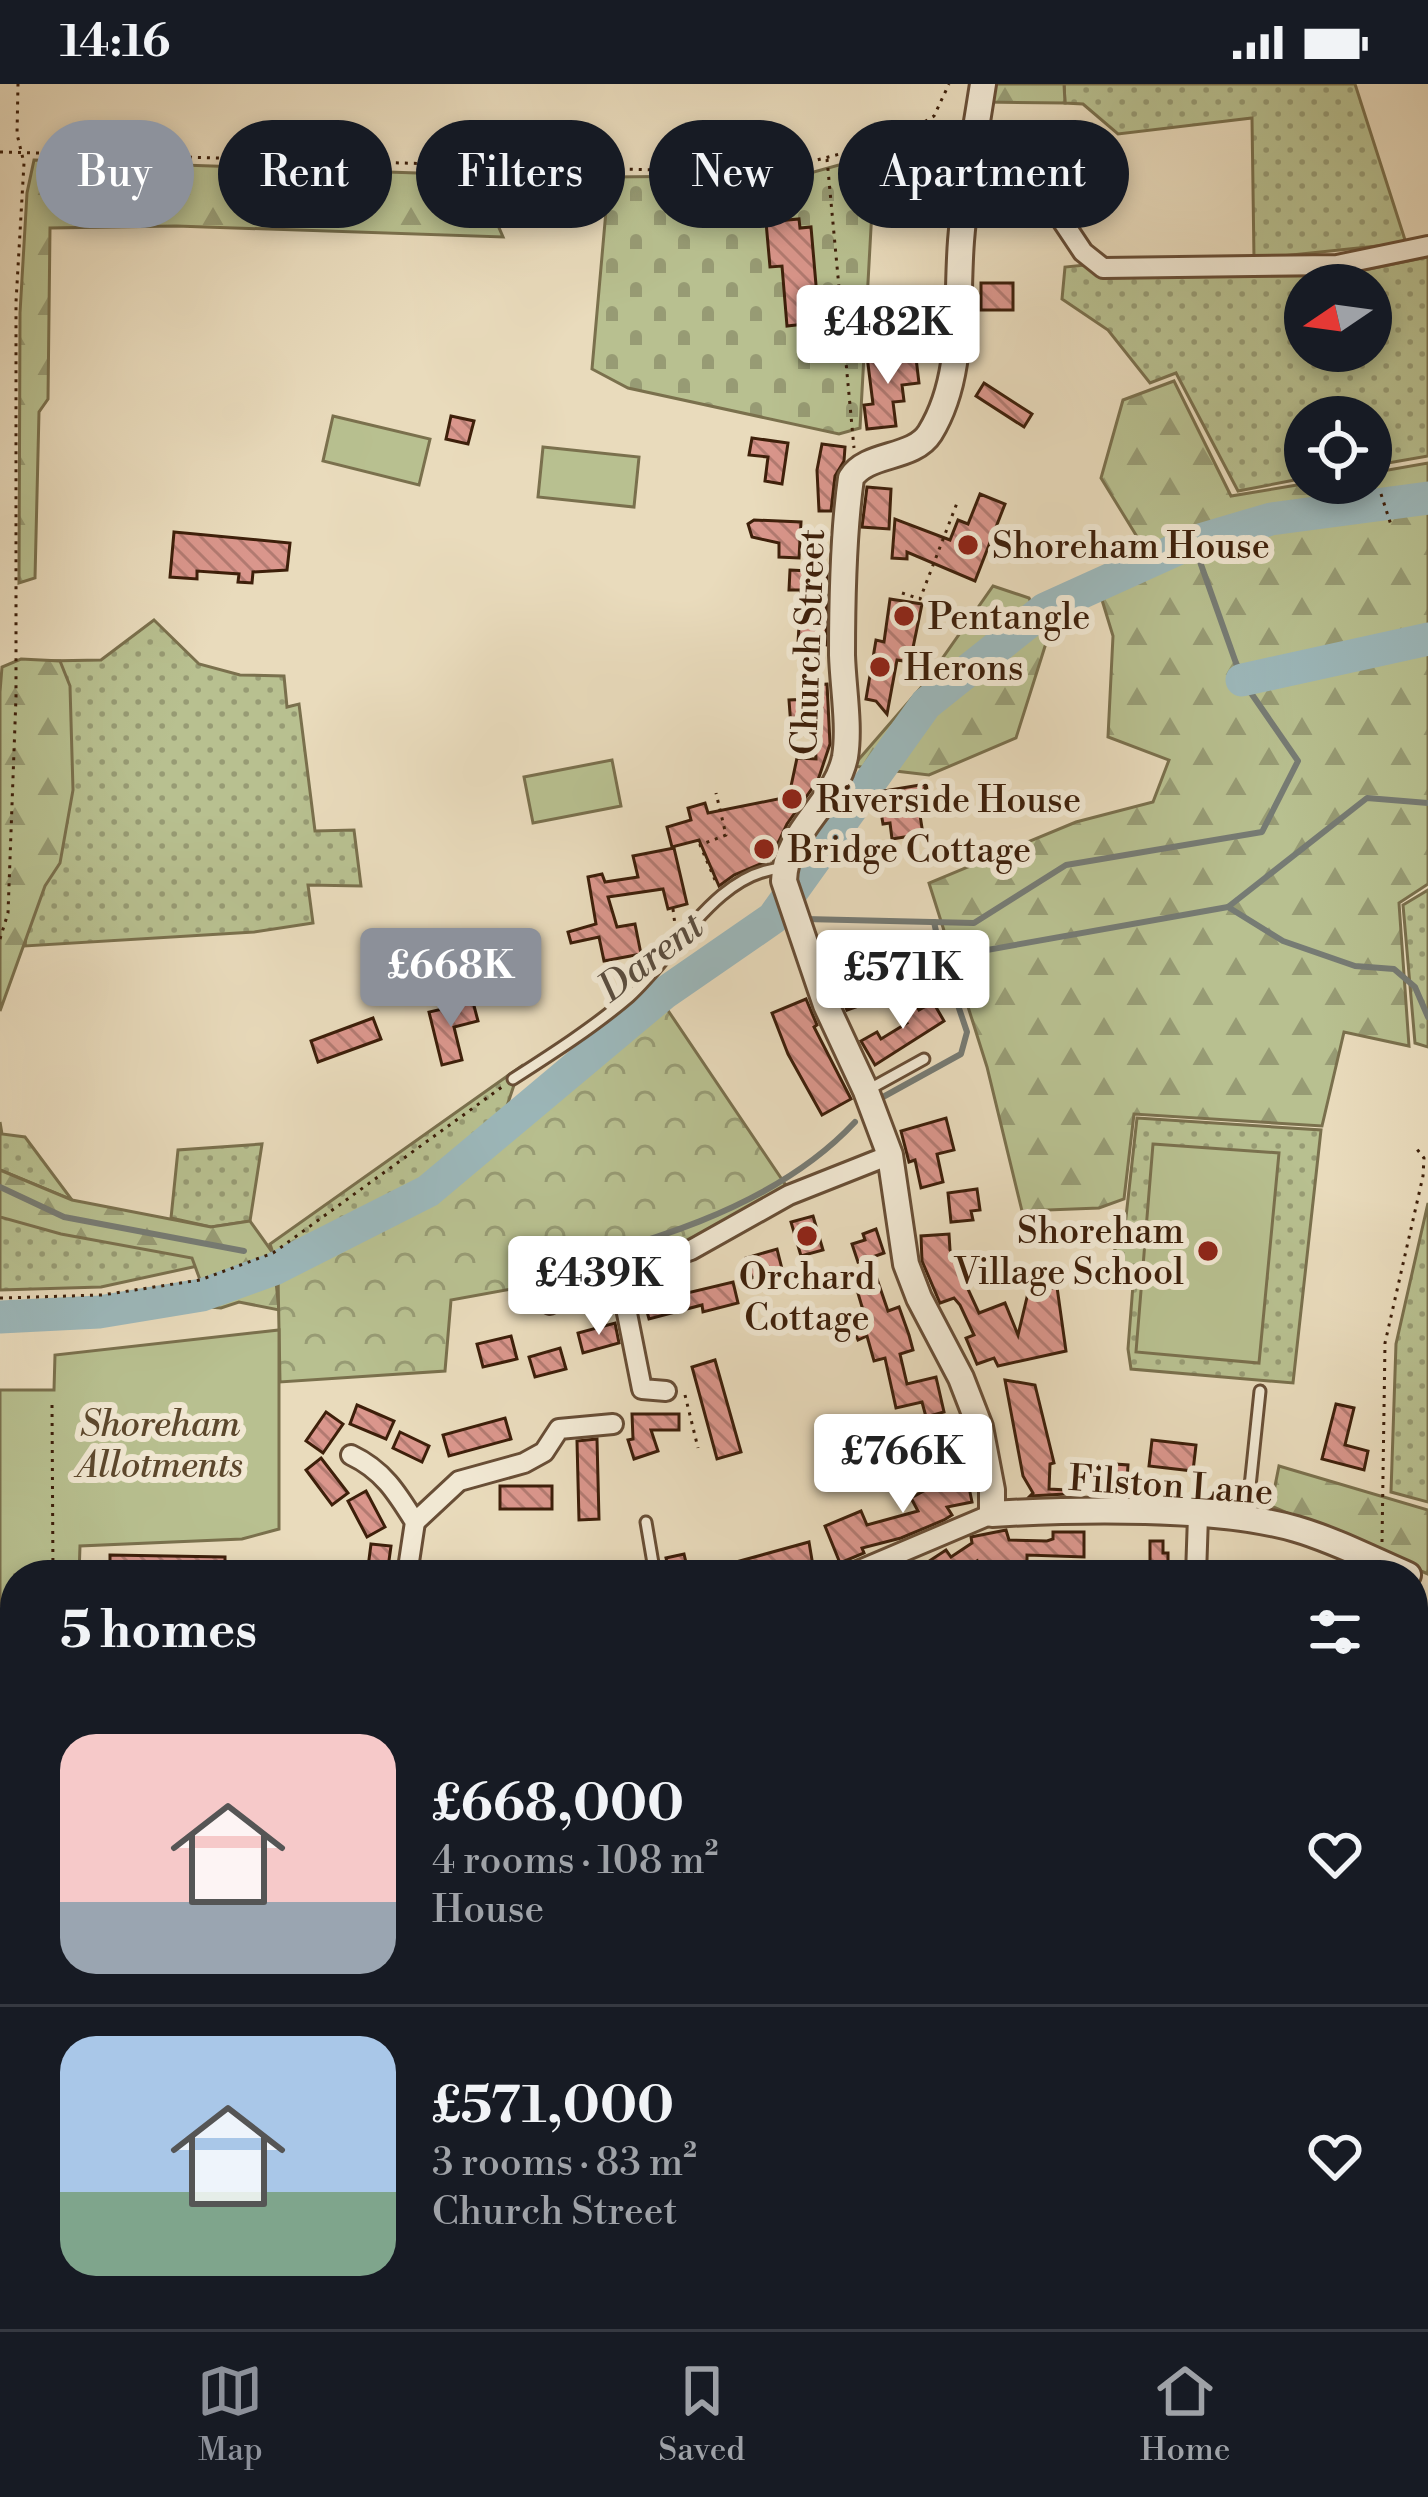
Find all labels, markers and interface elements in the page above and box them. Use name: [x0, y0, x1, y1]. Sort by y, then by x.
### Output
text: 14:16: [60, 14, 170, 71]
chip: Buy: [36, 120, 194, 228]
chip: Rent: [218, 120, 392, 228]
chip: Filters: [416, 120, 625, 228]
chip: New: [649, 120, 814, 228]
chip: Apartment: [838, 120, 1129, 228]
north arrow: [1284, 264, 1392, 372]
map controls: [1284, 264, 1392, 504]
pin: £482K: [804, 285, 972, 387]
text: £482K: [824, 299, 952, 348]
button: locate: [1284, 396, 1392, 504]
place label: Shoreham House: [992, 525, 1270, 570]
street label: Church Street: [783, 528, 836, 756]
marker: Shoreham House: [955, 532, 981, 558]
place label: Pentangle: [928, 596, 1090, 641]
marker: Pentangle: [891, 603, 917, 629]
place label: Herons: [904, 647, 1024, 692]
marker: Herons: [867, 654, 893, 680]
place label: Riverside House: [816, 779, 1081, 824]
marker: Riverside House: [779, 786, 805, 812]
place label: Bridge Cottage: [787, 829, 1031, 874]
marker: Bridge Cottage: [751, 836, 777, 862]
water label: Darent: [588, 902, 715, 1014]
pin: £668K: [367, 928, 535, 1030]
pin: £571K: [819, 930, 987, 1032]
text: £668K: [387, 942, 515, 991]
text: £571K: [843, 944, 963, 993]
place label: Shoreham Village School: [953, 1210, 1184, 1296]
marker: Orchard Cottage: [794, 1223, 820, 1249]
pin: £439K: [515, 1236, 683, 1338]
marker: Shoreham Village School: [1195, 1238, 1221, 1264]
text: £439K: [535, 1250, 663, 1299]
place label: Orchard Cottage: [739, 1256, 876, 1342]
park label: Shoreham Allotments: [73, 1403, 243, 1489]
pin: £766K: [819, 1414, 987, 1516]
text: £766K: [841, 1428, 965, 1477]
street label: Filston Lane: [1067, 1457, 1275, 1516]
icon: filters: [1302, 1599, 1368, 1665]
text: 5 homes: [60, 1600, 257, 1664]
text: £668,000: [432, 1773, 684, 1837]
icon: home: [156, 1782, 300, 1926]
icon: heart: [1302, 1821, 1368, 1887]
text: 4 rooms · 108 m²: [432, 1837, 718, 1886]
text: House: [432, 1886, 544, 1935]
text: £571,000: [432, 2075, 674, 2139]
icon: home: [156, 2084, 300, 2228]
icon: heart: [1302, 2123, 1368, 2189]
text: 3 rooms · 83 m²: [432, 2139, 697, 2188]
text: Church Street: [432, 2188, 677, 2237]
tab: Map: [197, 2358, 263, 2471]
tab: Saved: [658, 2358, 745, 2471]
tab: Home: [1140, 2358, 1231, 2471]

